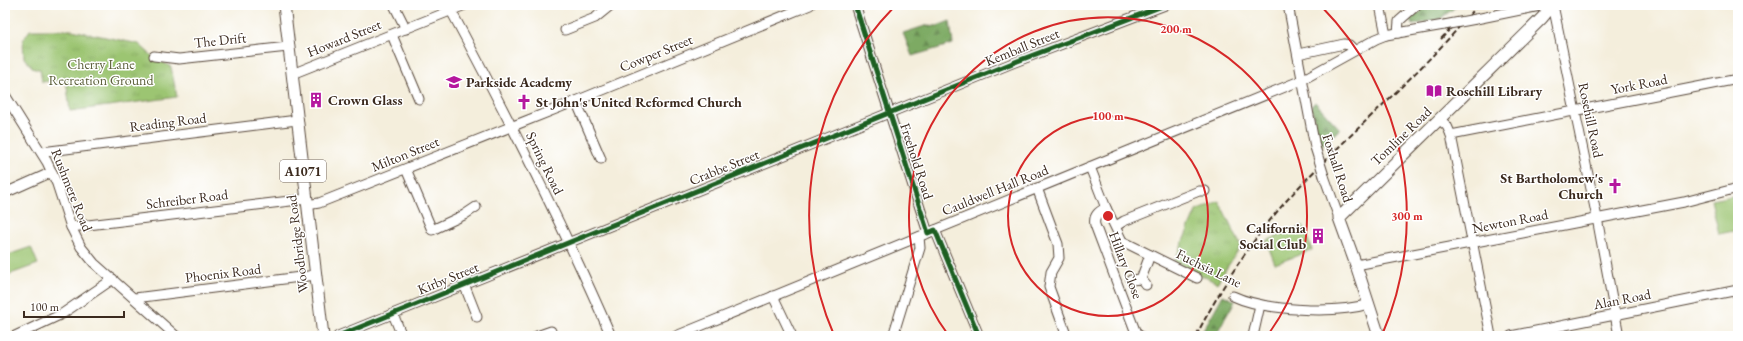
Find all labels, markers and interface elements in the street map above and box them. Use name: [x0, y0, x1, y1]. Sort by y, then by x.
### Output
street label: Howard Street: [304, 15, 384, 61]
text: 200 m: [1160, 21, 1192, 37]
street label: Kemball Street: [982, 24, 1062, 70]
street label: The Drift: [193, 28, 248, 52]
street label: Cowper Street: [617, 30, 696, 76]
park label: Cherry Lane Recreation Ground: [48, 55, 154, 89]
street label: York Road: [1609, 70, 1670, 98]
school or university icon: Parkside Academy: [445, 73, 463, 91]
place label: Parkside Academy: [466, 73, 572, 91]
street label: Rosehill Road: [1574, 81, 1608, 160]
library icon: Rosehill Library: [1425, 82, 1443, 100]
place label: Rosehill Library: [1446, 82, 1542, 100]
building icon: Crown Glass: [307, 91, 325, 109]
place label: Crown Glass: [328, 91, 402, 109]
church icon: St John's United Reformed Church: [515, 93, 533, 111]
place label: St John's United Reformed Church: [536, 93, 742, 111]
street label: Tomline Road: [1367, 102, 1436, 169]
street label: Reading Road: [129, 108, 208, 136]
text: 100 m: [1092, 108, 1124, 124]
street label: Freehold Road: [896, 121, 938, 202]
street label: Spring Road: [522, 129, 568, 198]
street label: Milton Street: [368, 132, 442, 176]
street label: Foxhall Road: [1318, 132, 1358, 205]
street label: Crabbe Street: [686, 145, 762, 189]
street label: Rushmere Road: [47, 146, 97, 235]
road number: A1071: [280, 160, 326, 182]
street label: Cauldwell Hall Road: [939, 160, 1052, 220]
place label: St Bartholomew's Church: [1500, 169, 1603, 203]
church icon: St Bartholomew's Church: [1606, 177, 1624, 195]
street label: Schreiber Road: [145, 185, 230, 213]
street label: Woodbridge Road: [282, 193, 312, 294]
street label: Newton Road: [1471, 205, 1550, 237]
text: 300 m: [1391, 208, 1423, 224]
centre of rings: [1101, 209, 1115, 223]
place label: California Social Club: [1239, 219, 1307, 253]
building icon: California Social Club: [1309, 227, 1327, 245]
street label: Hillary Close: [1105, 229, 1147, 302]
street label: Fuchsia Lane: [1173, 244, 1245, 292]
street label: Kirby Street: [415, 257, 482, 298]
street label: Phoenix Road: [184, 259, 263, 287]
street label: Alan Road: [1591, 284, 1653, 314]
scale bar: [24, 293, 124, 319]
text: 100 m: [30, 299, 60, 315]

